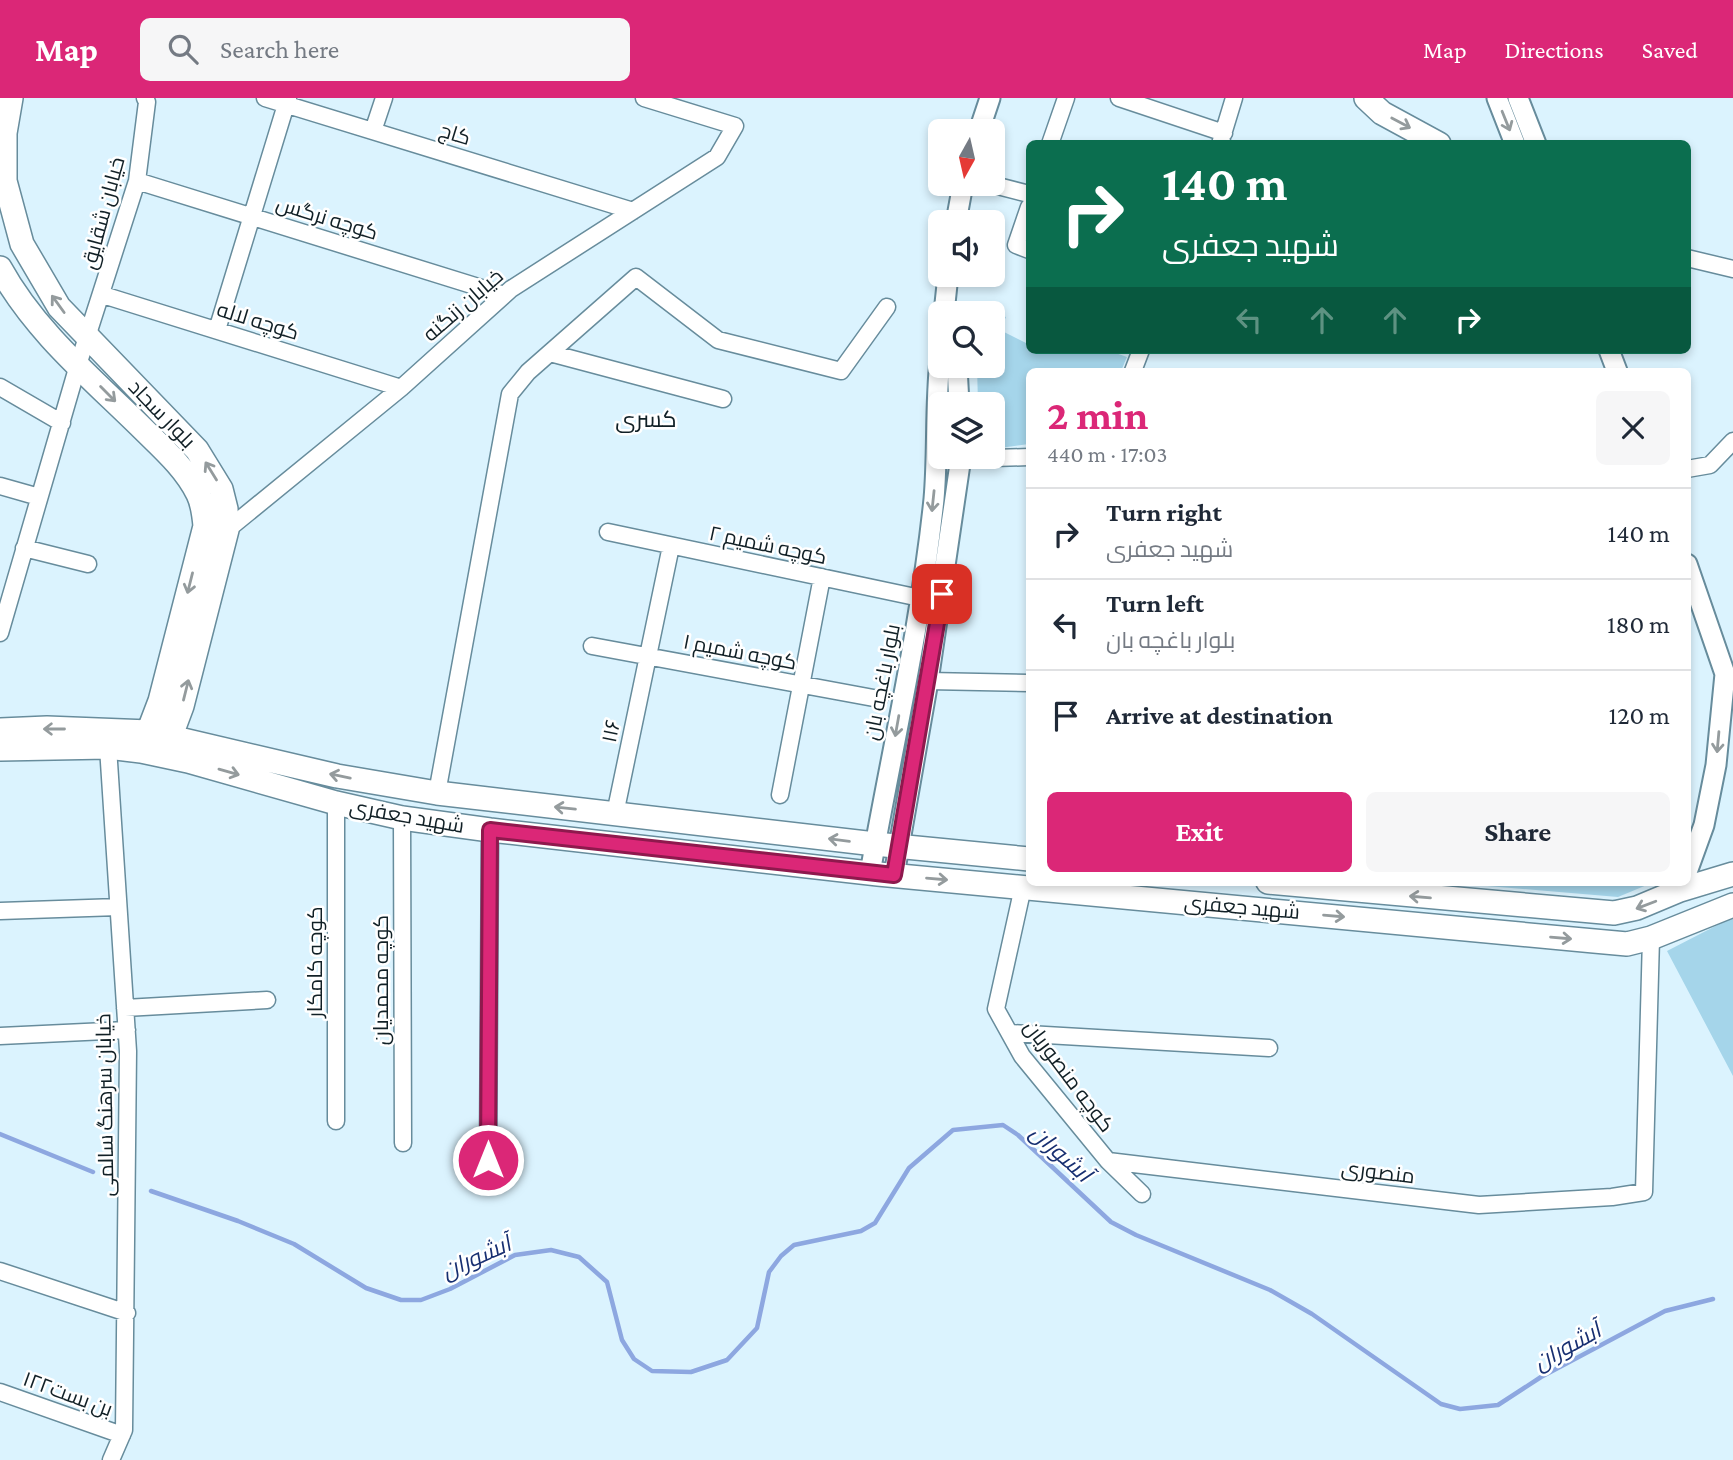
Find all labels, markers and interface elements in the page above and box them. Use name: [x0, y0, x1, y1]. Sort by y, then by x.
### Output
search box: [140, 18, 630, 81]
icon: search: [164, 30, 202, 68]
text: Map: [35, 31, 98, 68]
text: Search here: [220, 35, 339, 64]
text: Map: [1423, 36, 1467, 63]
text: Directions: [1505, 36, 1604, 63]
text: Saved: [1642, 36, 1698, 63]
one-way arrow: [1500, 109, 1513, 131]
one-way arrow: [1390, 117, 1411, 131]
street label: کاج: [436, 118, 474, 152]
north arrow: [928, 119, 1004, 196]
map controls: [928, 119, 1005, 469]
street label: خیابان شقایق: [77, 154, 130, 272]
text: 140 m: [1162, 156, 1287, 211]
icon: right: [1047, 168, 1138, 259]
street label: کوچه نرگس: [273, 191, 381, 247]
button: sound: [928, 210, 1005, 287]
text: شهید جعفری: [1162, 227, 1339, 263]
street label: خیابان زنگنه: [418, 264, 509, 347]
one-way arrow: [51, 295, 65, 314]
street label: کوچه لاله: [214, 297, 302, 347]
button: search: [928, 301, 1005, 378]
icon: left: [1230, 301, 1268, 339]
icon: ahead: [1303, 301, 1341, 339]
icon: ahead: [1376, 301, 1414, 339]
icon: right: [1449, 301, 1487, 339]
street label: بلوار سجاد: [124, 375, 200, 453]
one-way arrow: [99, 386, 116, 403]
text: 2 min: [1047, 391, 1148, 438]
button: close: [1596, 391, 1670, 465]
button: layers: [928, 392, 1005, 469]
district label: کسری: [615, 406, 677, 433]
text: 440 m · 17:03: [1047, 441, 1167, 467]
one-way arrow: [204, 462, 218, 482]
one-way arrow: [926, 490, 939, 512]
text: Turn right: [1106, 498, 1222, 527]
icon: right: [1047, 515, 1085, 553]
text: 140 m: [1608, 519, 1670, 548]
street label: کوچه شمیم ۲: [707, 521, 829, 571]
text: شهید جعفری: [1106, 536, 1233, 562]
pin: [912, 564, 972, 624]
one-way arrow: [183, 572, 196, 594]
icon: arrive: [923, 575, 961, 613]
text: Turn left: [1106, 589, 1204, 618]
icon: left: [1047, 606, 1085, 644]
text: 180 m: [1607, 610, 1670, 639]
street label: بلوار باغچه بان: [859, 622, 907, 743]
text: بلوار باغچه بان: [1106, 627, 1235, 653]
street label: کوچه شمیم ۱: [681, 629, 799, 677]
one-way arrow: [180, 679, 193, 702]
icon: arrive: [1047, 697, 1085, 735]
text: Arrive at destination: [1106, 701, 1333, 730]
text: 120 m: [1609, 701, 1670, 730]
one-way arrow: [889, 714, 903, 737]
street label: ۱۱۶: [597, 717, 625, 745]
one-way arrow: [43, 722, 66, 736]
one-way arrow: [1711, 730, 1724, 752]
one-way arrow: [218, 767, 240, 780]
one-way arrow: [329, 768, 352, 782]
button: Exit: [1047, 792, 1352, 872]
button: Share: [1366, 792, 1670, 872]
street label: شهید جعفری: [348, 794, 466, 839]
one-way arrow: [554, 801, 576, 814]
one-way arrow: [828, 834, 851, 847]
one-way arrow: [925, 873, 948, 886]
street label: شهید جعفری: [1183, 890, 1301, 925]
one-way arrow: [1409, 890, 1432, 903]
one-way arrow: [1635, 899, 1657, 912]
street label: کوچه کامکار: [303, 906, 329, 1019]
one-way arrow: [1323, 910, 1345, 923]
street label: کوچه محمدیان: [369, 915, 395, 1045]
one-way arrow: [1549, 932, 1572, 945]
street label: خیابان سرهنگ سالمی: [91, 1013, 120, 1197]
street label: کوچه منصوریان: [1017, 1015, 1119, 1138]
water label: آبشوران: [1025, 1119, 1100, 1191]
position arrow: [451, 1123, 525, 1197]
street label: منصوری: [1340, 1156, 1416, 1189]
water label: آبشوران: [437, 1228, 519, 1285]
water label: آبشوران: [1529, 1315, 1610, 1376]
street label: بن بست۱۲۲: [20, 1367, 116, 1422]

